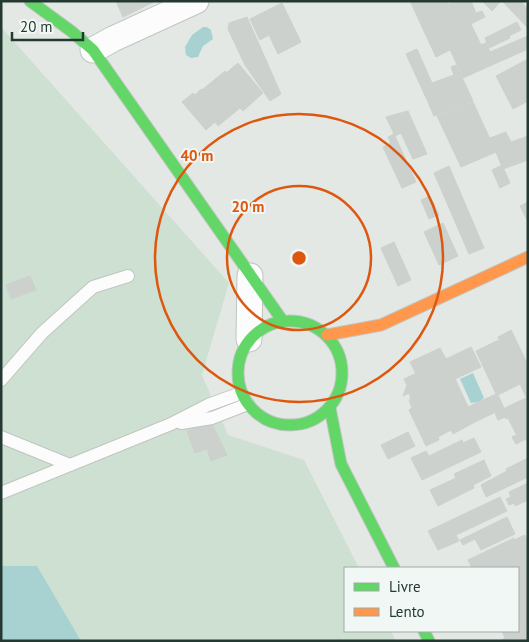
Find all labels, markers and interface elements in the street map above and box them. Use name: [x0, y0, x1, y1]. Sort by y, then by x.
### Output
scale bar: [12, 10, 84, 42]
text: 20 m: [20, 17, 53, 36]
text: 40 m: [181, 146, 213, 165]
text: 20 m: [232, 197, 264, 216]
centre of rings: [290, 249, 308, 267]
legend: [344, 567, 519, 632]
text: Livre: [389, 577, 421, 596]
text: Lento: [389, 602, 425, 621]

